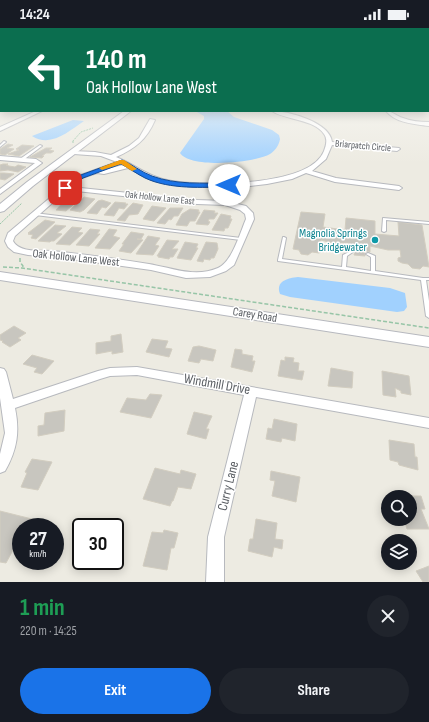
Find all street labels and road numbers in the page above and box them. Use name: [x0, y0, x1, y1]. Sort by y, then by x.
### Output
street label: Briarpatch Circle: [335, 138, 391, 154]
street label: Oak Hollow Lane East: [124, 188, 196, 208]
street label: Oak Hollow Lane West: [32, 246, 121, 270]
street label: Carey Road: [232, 304, 278, 326]
street label: Windmill Drive: [183, 370, 251, 398]
street label: Curry Lane: [214, 459, 242, 513]

